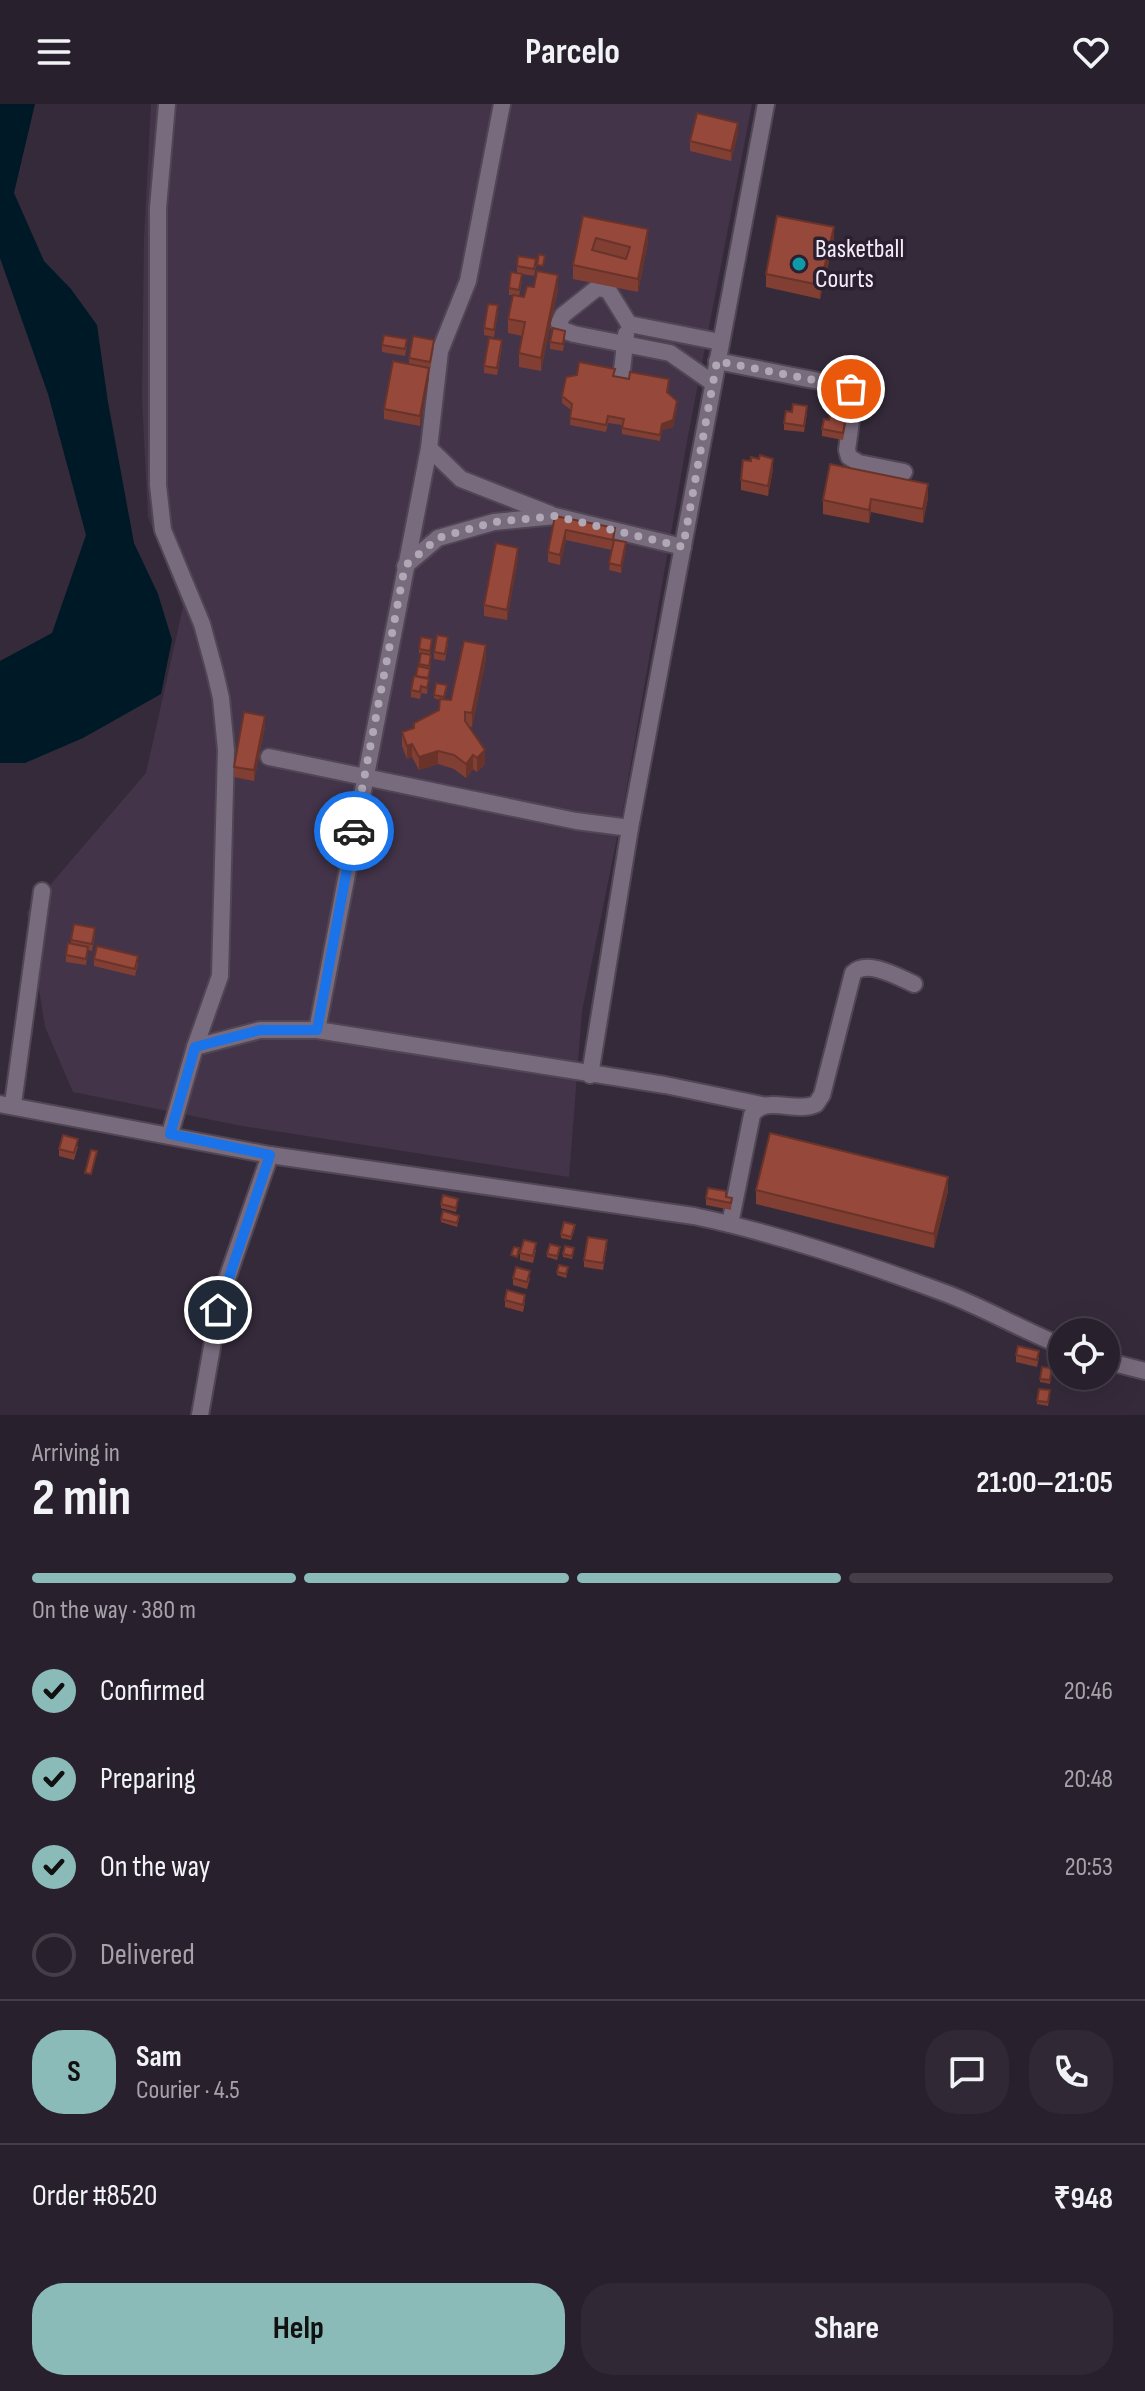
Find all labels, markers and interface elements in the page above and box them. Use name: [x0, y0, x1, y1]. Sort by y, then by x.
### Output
icon: menu: [32, 30, 76, 74]
icon: heart: [1069, 30, 1113, 74]
text: Parcelo: [525, 31, 620, 74]
place label: Basketball Courts: [815, 234, 904, 295]
marker: Basketball Courts: [790, 255, 808, 273]
pin: [817, 355, 885, 423]
icon: bag: [829, 367, 873, 411]
courier: [314, 791, 394, 871]
icon: car: [332, 809, 376, 853]
pin: [184, 1276, 252, 1344]
icon: home: [196, 1288, 240, 1332]
map controls: [1048, 1318, 1120, 1390]
button: locate: [1048, 1318, 1120, 1390]
text: Arriving in: [32, 1438, 120, 1469]
text: 21:00–21:05: [976, 1465, 1113, 1501]
text: 2 min: [32, 1467, 131, 1530]
text: On the way · 380 m: [32, 1595, 196, 1626]
icon: check: [32, 1669, 76, 1713]
text: Confirmed: [100, 1673, 205, 1709]
text: 20:46: [1064, 1676, 1113, 1707]
icon: check: [32, 1757, 76, 1801]
text: Preparing: [100, 1761, 196, 1797]
text: 20:48: [1064, 1764, 1113, 1795]
icon: check: [32, 1845, 76, 1889]
text: On the way: [100, 1849, 210, 1885]
text: 20:53: [1065, 1852, 1113, 1883]
text: Delivered: [100, 1937, 195, 1973]
button: chat: [925, 2030, 1009, 2114]
button: phone: [1029, 2030, 1113, 2114]
text: Sam: [136, 2039, 182, 2075]
text: S: [67, 2054, 81, 2090]
text: Courier · 4.5: [136, 2075, 240, 2106]
text: Order #8520: [32, 2178, 157, 2214]
text: ₹948: [1053, 2181, 1113, 2217]
button: Help: [32, 2283, 565, 2375]
button: Share: [581, 2283, 1113, 2375]

